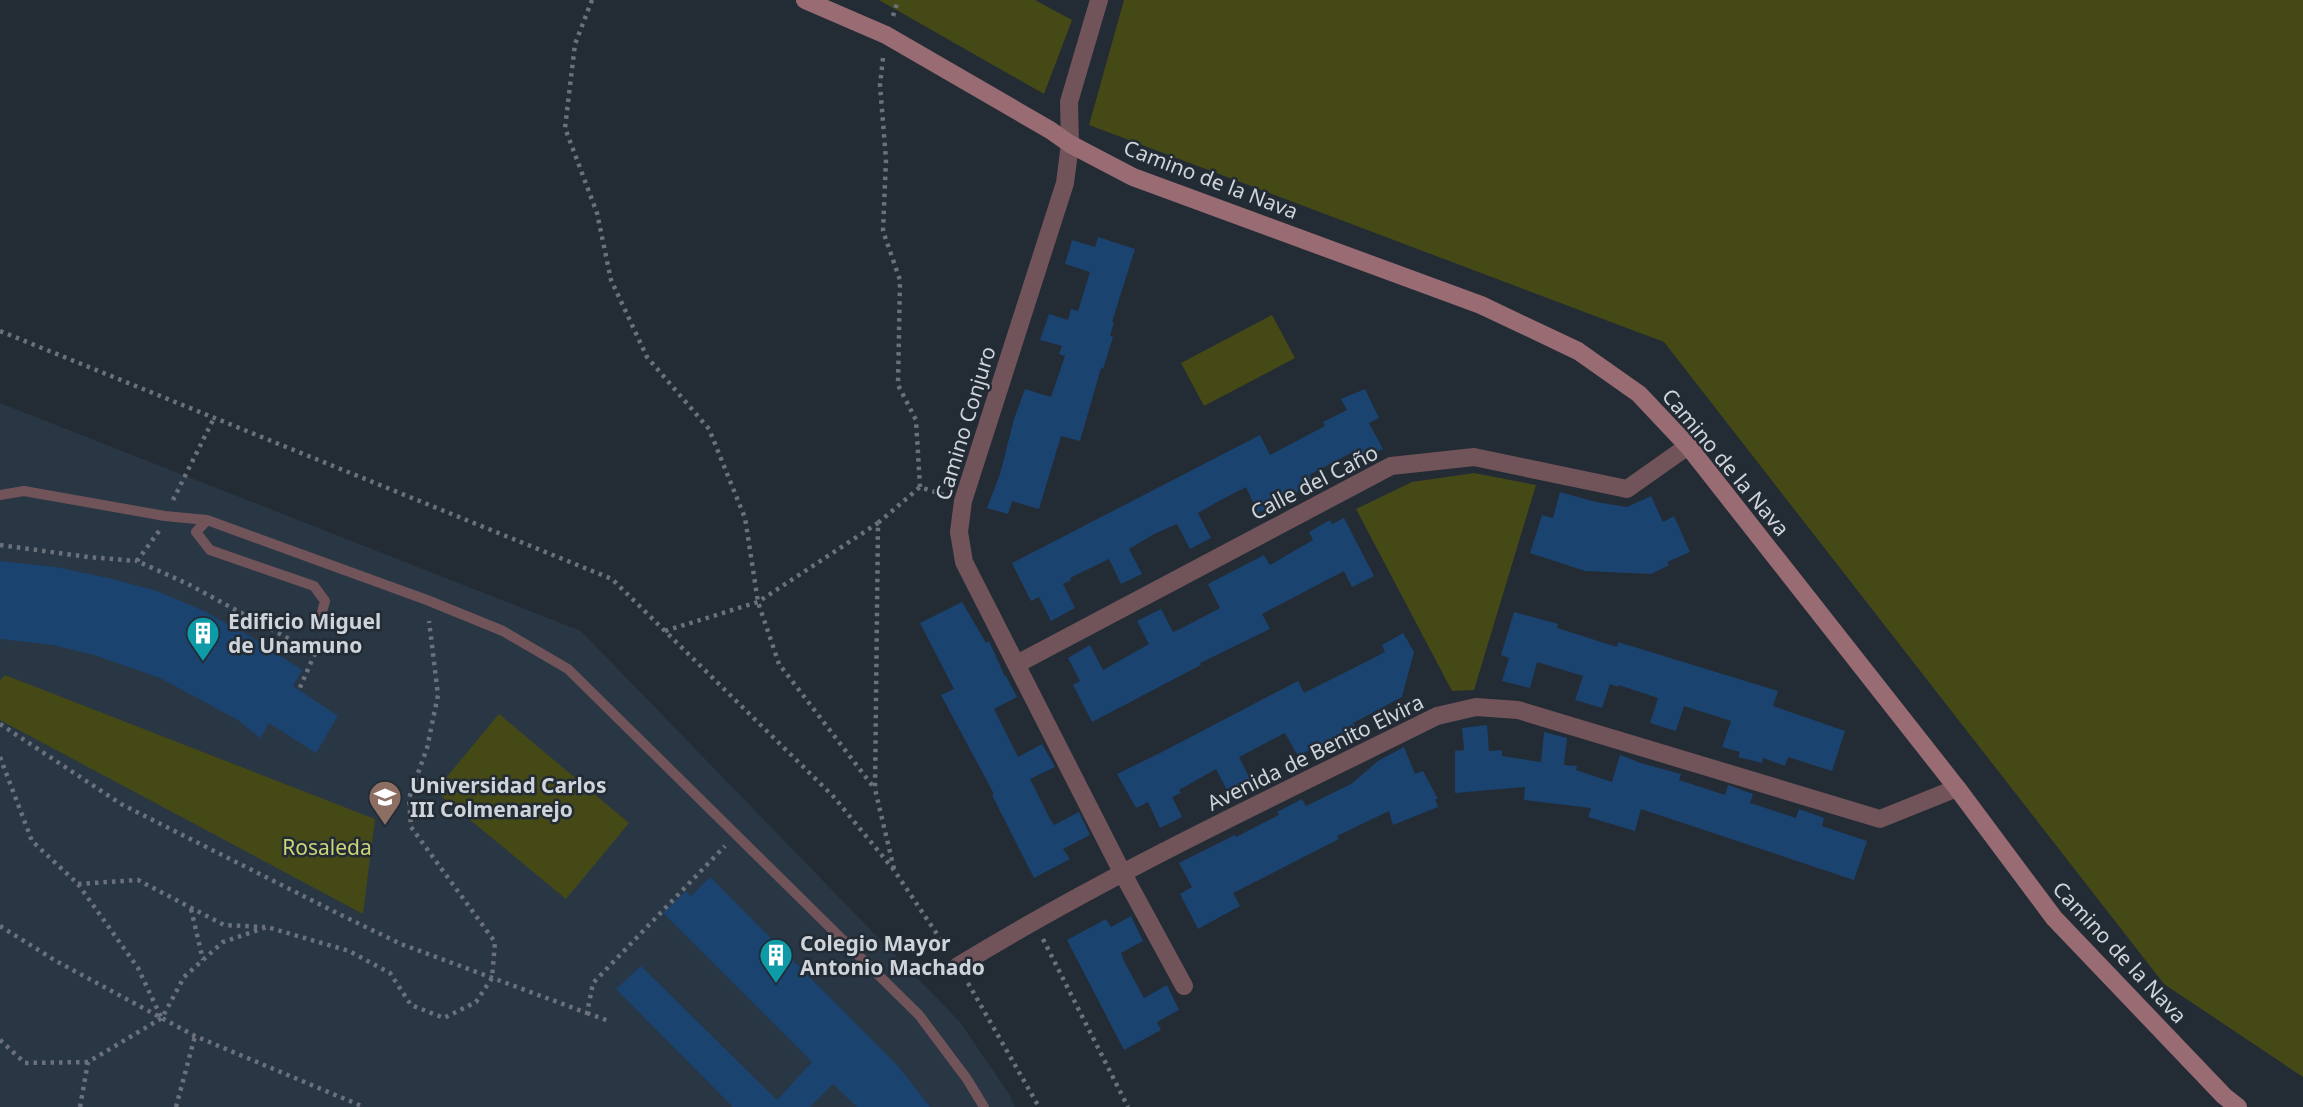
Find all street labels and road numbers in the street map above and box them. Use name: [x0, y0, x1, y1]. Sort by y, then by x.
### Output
street label: Camino de la Nava: [1120, 133, 1302, 225]
street label: Camino Conjuro: [928, 343, 1002, 503]
street label: Camino de la Nava: [1656, 382, 1796, 542]
street label: Calle del Caño: [1245, 438, 1383, 526]
street label: Avenida de Benito Elvira: [1202, 687, 1428, 817]
street label: Camino de la Nava: [2047, 875, 2193, 1029]

